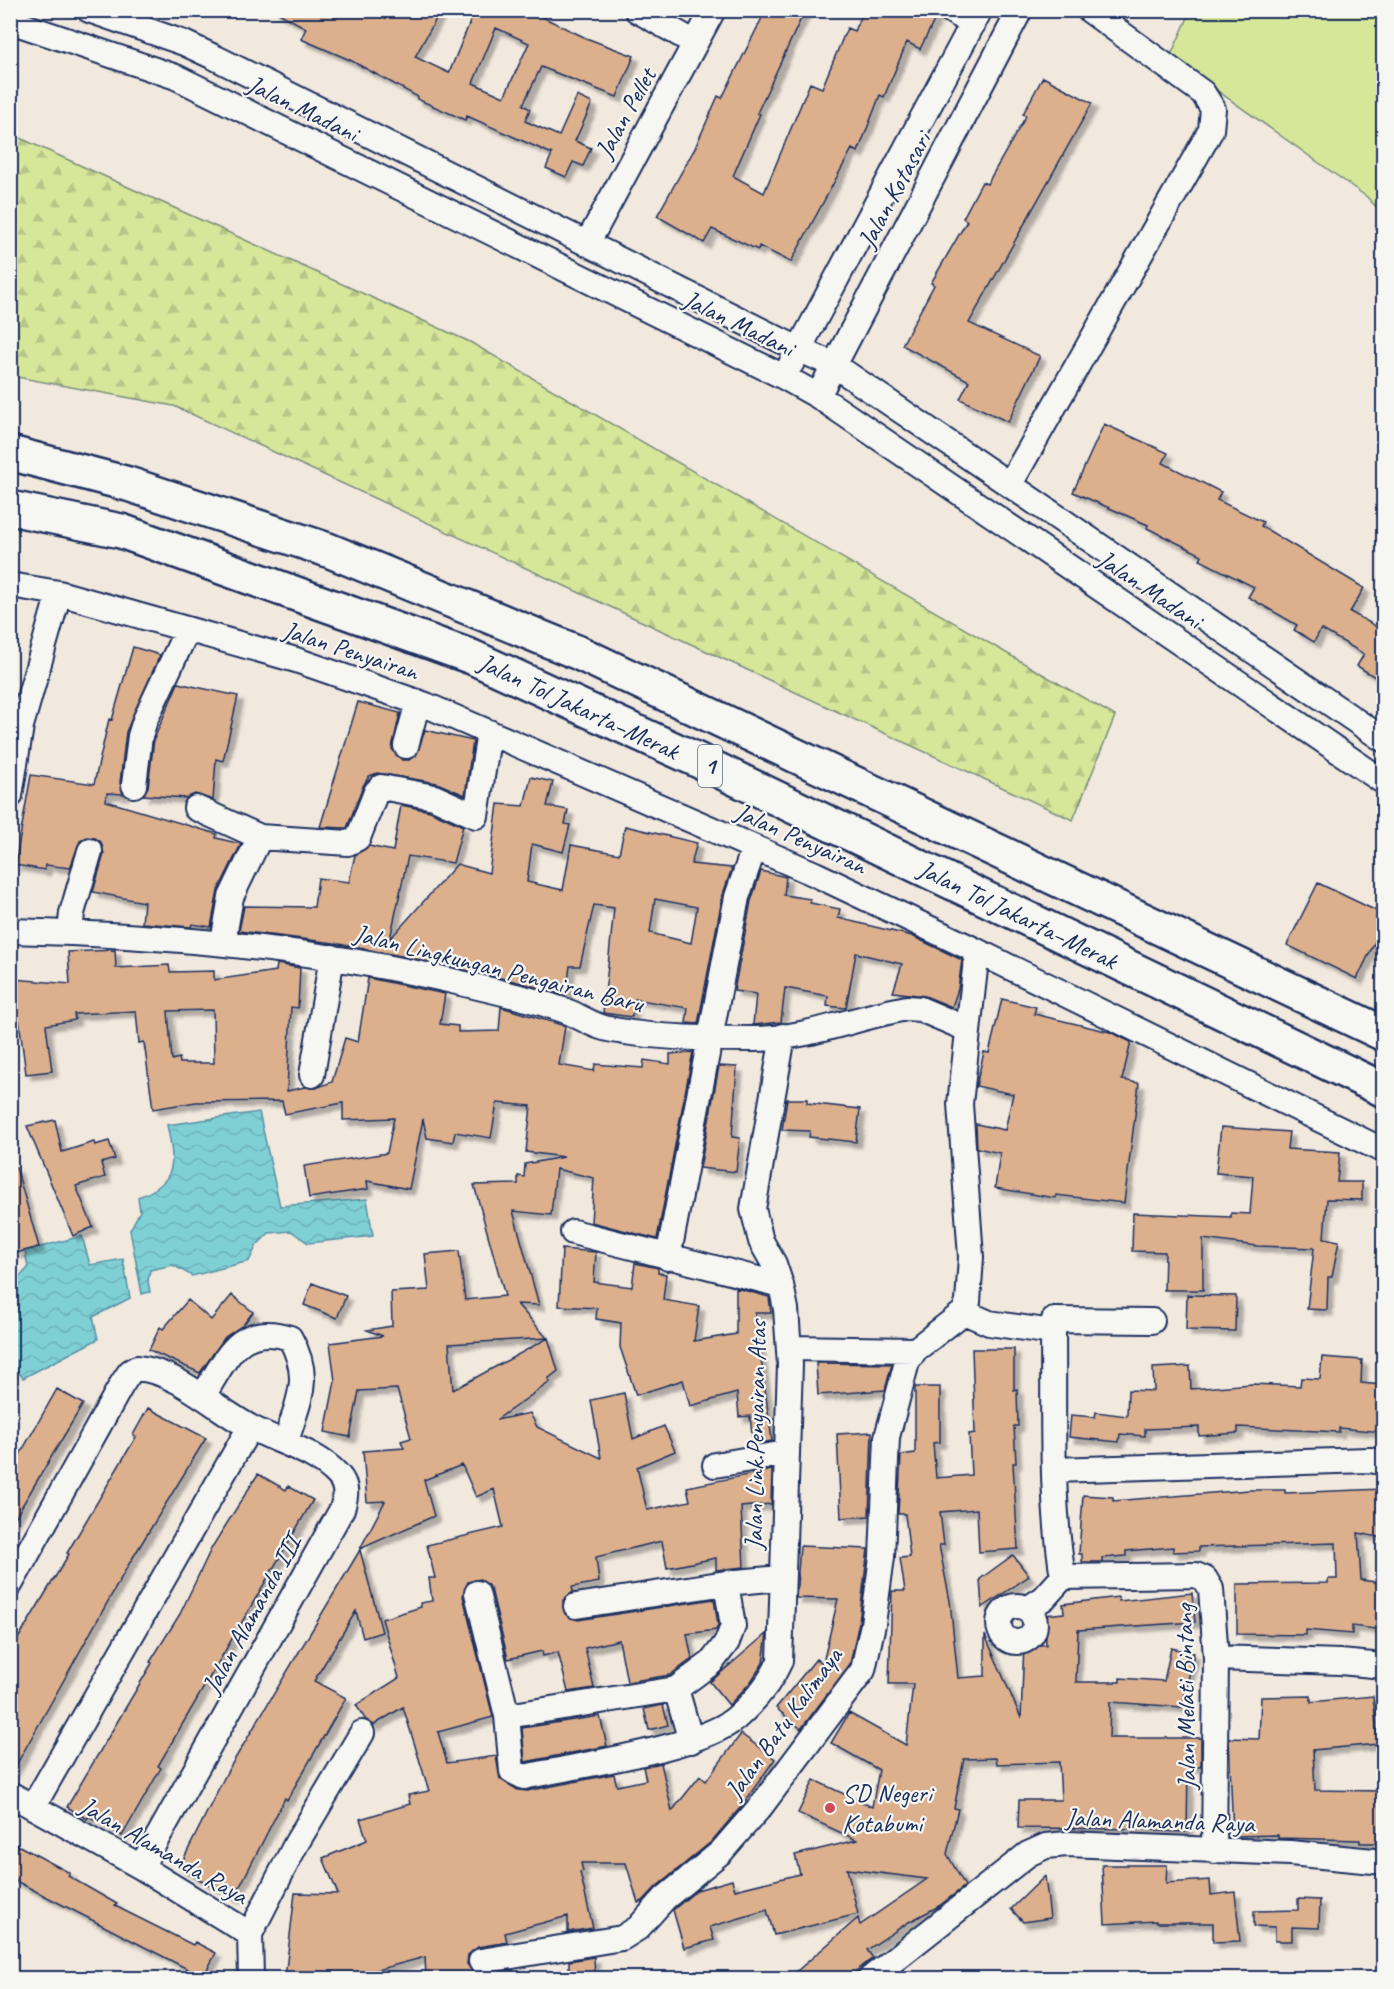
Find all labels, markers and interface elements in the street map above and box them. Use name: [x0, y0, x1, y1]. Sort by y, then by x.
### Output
street label: Jalan Pellet: [586, 60, 665, 166]
street label: Jalan Madani: [240, 67, 366, 151]
street label: Jalan Kotasari: [849, 124, 940, 256]
street label: Jalan Madani: [676, 282, 802, 366]
street label: Jalan Madani: [1089, 541, 1211, 638]
street label: Jalan Penyairan: [277, 612, 424, 688]
street label: Jalan Tol Jakarta–Merak: [472, 645, 686, 768]
road number: 1: [698, 745, 722, 787]
street label: Jalan Penyairan: [728, 794, 873, 883]
street label: Jalan Tol Jakarta–Merak: [911, 851, 1124, 978]
street label: Jalan Lingkungan Pengairan Baru: [349, 916, 649, 1021]
street label: Jalan Link.Penyairan Atas: [737, 1318, 774, 1552]
street label: Jalan Alamanda III: [193, 1524, 311, 1701]
street label: Jalan Melati Bintang: [1167, 1602, 1204, 1792]
street label: Jalan Batu Kalimaya: [716, 1640, 850, 1807]
place label: SD Negeri Kotabumi: [842, 1777, 935, 1840]
street label: Jalan Alamanda Raya: [72, 1788, 255, 1913]
marker: SD Negeri Kotabumi: [823, 1801, 837, 1815]
street label: Jalan Alamanda Raya: [1063, 1801, 1257, 1840]

